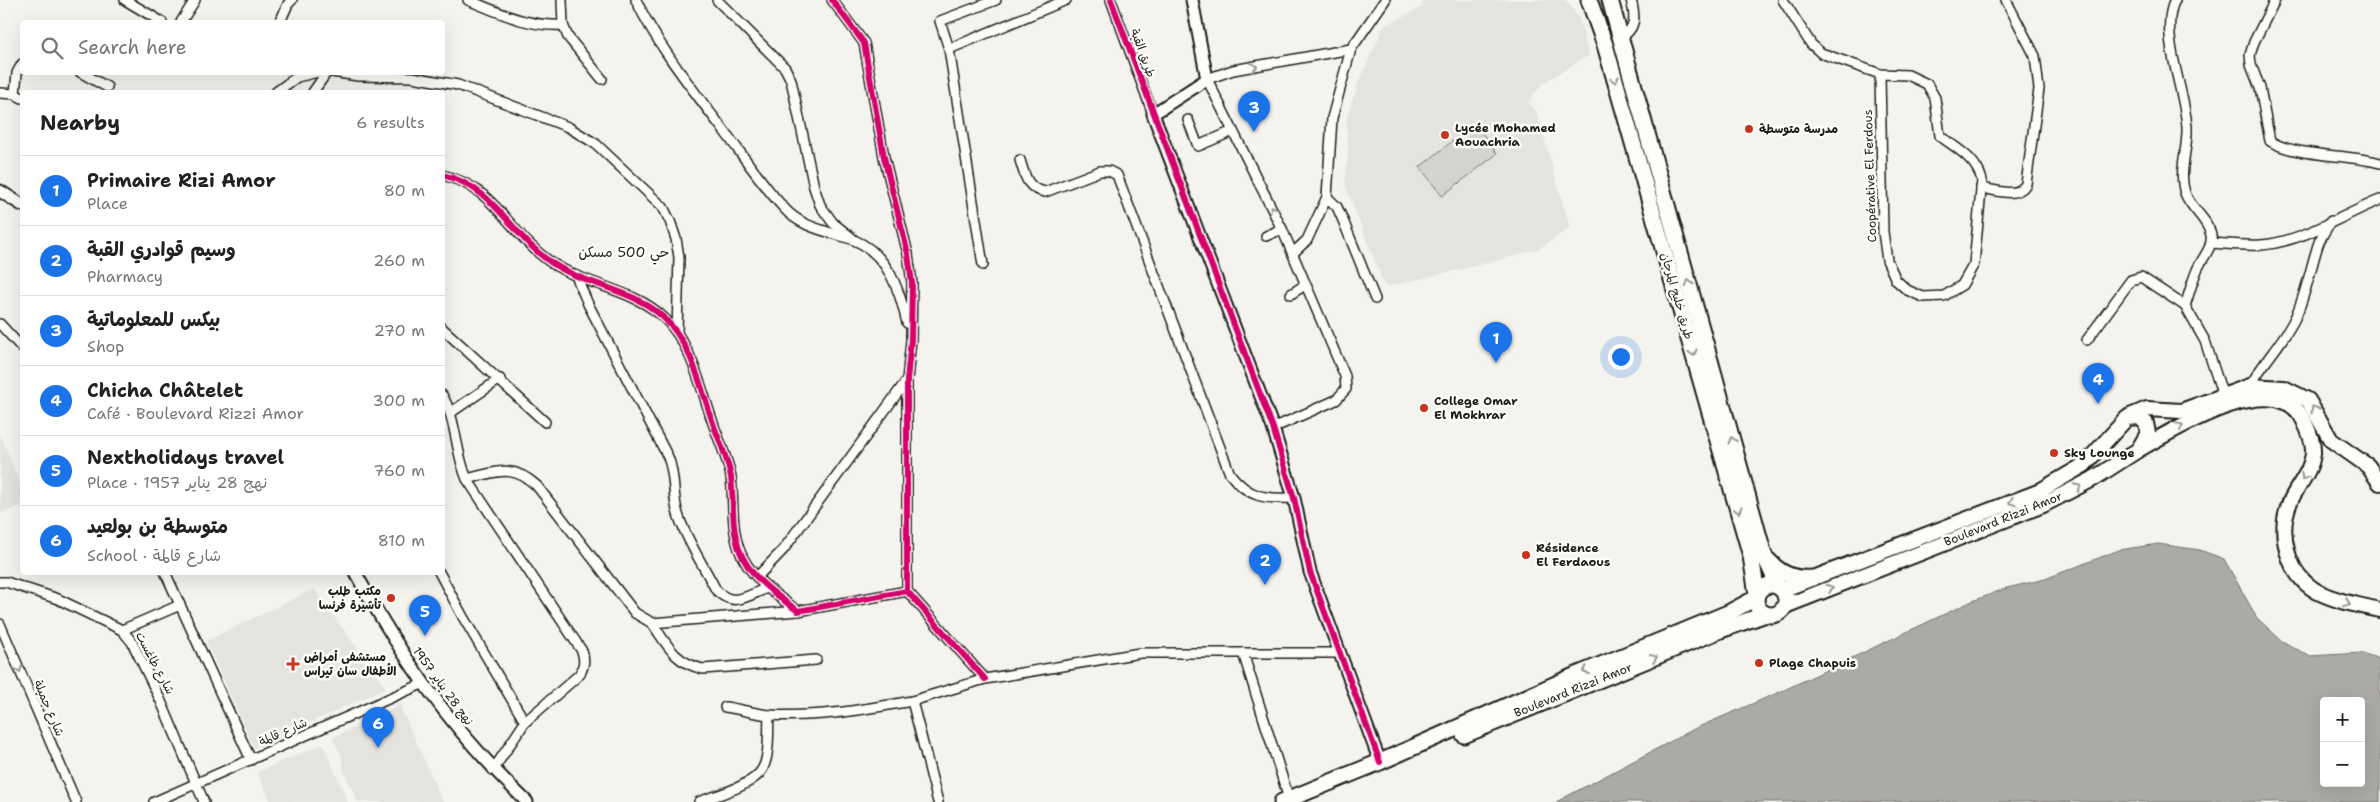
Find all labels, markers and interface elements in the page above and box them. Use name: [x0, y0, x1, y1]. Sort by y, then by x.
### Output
search box: [20, 20, 445, 75]
street label: طريق القبة: [1127, 26, 1159, 80]
icon: search: [38, 34, 66, 62]
text: Search here: [78, 35, 187, 60]
one-way arrow: [1249, 62, 1258, 72]
one-way arrow: [1609, 75, 1619, 83]
pin: 3: [1238, 91, 1270, 132]
text: Nearby: [40, 109, 120, 137]
street label: Coopérative El Ferdous: [1860, 109, 1880, 243]
text: 6 results: [356, 112, 425, 133]
place label: Lycée Mohamed Aouachria: [1455, 120, 1556, 150]
place label: مدرسة متوسطة: [1759, 121, 1838, 137]
marker: مدرسة متوسطة: [1743, 123, 1755, 135]
marker: Lycée Mohamed Aouachria: [1439, 129, 1451, 141]
text: Primaire Rizi Amor: [87, 168, 276, 193]
text: 1: [52, 180, 60, 201]
text: 80 m: [384, 180, 425, 201]
text: Place: [87, 193, 128, 214]
one-way arrow: [1269, 205, 1279, 214]
text: وسيم قوادري القبة: [87, 237, 236, 262]
district label: حي 500 مسكن: [579, 243, 669, 265]
text: 2: [50, 250, 62, 271]
text: 260 m: [373, 250, 425, 271]
street label: طريق خليج المرجان: [1656, 251, 1697, 341]
text: Pharmacy: [87, 266, 163, 287]
one-way arrow: [1684, 280, 1694, 288]
text: بيكس للمعلوماتية: [87, 307, 220, 332]
text: 3: [50, 320, 62, 341]
text: 270 m: [374, 320, 425, 341]
pin: 1: [1480, 322, 1512, 363]
text: Shop: [87, 336, 124, 357]
your location: [1608, 344, 1634, 370]
one-way arrow: [1688, 349, 1698, 357]
pin: 4: [2082, 363, 2114, 404]
text: Chicha Châtelet: [87, 378, 243, 403]
text: 4: [50, 390, 62, 411]
text: 300 m: [373, 390, 425, 411]
place label: College Omar El Mokhrar: [1434, 393, 1518, 423]
marker: College Omar El Mokhrar: [1418, 402, 1430, 414]
text: Café · Boulevard Rizzi Amor: [87, 403, 304, 424]
one-way arrow: [2311, 406, 2320, 415]
one-way arrow: [2175, 423, 2184, 433]
one-way arrow: [1728, 436, 1738, 444]
text: Nextholidays travel: [87, 445, 284, 470]
place label: Sky Lounge: [2064, 445, 2135, 461]
marker: Sky Lounge: [2048, 447, 2060, 459]
text: 5: [51, 460, 61, 481]
text: 760 m: [373, 460, 425, 481]
one-way arrow: [2301, 471, 2311, 480]
text: Place · نهج 28 يناير 1957: [87, 472, 267, 493]
one-way arrow: [2073, 483, 2082, 493]
street label: Boulevard Rizzi Amor: [1942, 488, 2065, 550]
one-way arrow: [2008, 495, 2017, 506]
one-way arrow: [1732, 505, 1742, 513]
text: متوسطة بن بولعيد: [87, 514, 228, 539]
text: 6: [50, 530, 62, 551]
text: 810 m: [378, 530, 425, 551]
place label: Résidence El Ferdaous: [1536, 540, 1610, 570]
pin: 2: [1249, 544, 1281, 585]
text: School · شارع قالمة: [87, 545, 221, 566]
marker: Résidence El Ferdaous: [1520, 549, 1532, 561]
place label: مكتب طلب تأشيرة فرنسا: [319, 583, 382, 613]
one-way arrow: [1825, 583, 1834, 594]
marker: مكتب طلب تأشيرة فرنسا: [385, 592, 397, 604]
pin: 5: [409, 595, 441, 636]
one-way arrow: [2342, 596, 2351, 607]
street label: شارع طاغست: [131, 629, 178, 697]
street label: نهج 28 يناير 1957: [408, 644, 477, 729]
place label: مستشفى أمراض الأطفال سان تيراس: [304, 649, 396, 679]
one-way arrow: [1649, 653, 1658, 664]
place label: Plage Chapuis: [1769, 655, 1856, 671]
marker: مستشفى أمراض الأطفال سان تيراس: [286, 657, 300, 671]
marker: Plage Chapuis: [1753, 657, 1765, 669]
street label: Boulevard Rizzi Amor: [1512, 659, 1635, 721]
one-way arrow: [13, 664, 23, 673]
one-way arrow: [1582, 665, 1591, 676]
street label: شارع جميلة: [29, 677, 68, 739]
map controls: [2320, 697, 2365, 787]
button: +: [2320, 697, 2365, 742]
pin: 6: [362, 707, 394, 748]
street label: شارع قالمة: [256, 714, 310, 751]
button: −: [2320, 742, 2365, 787]

